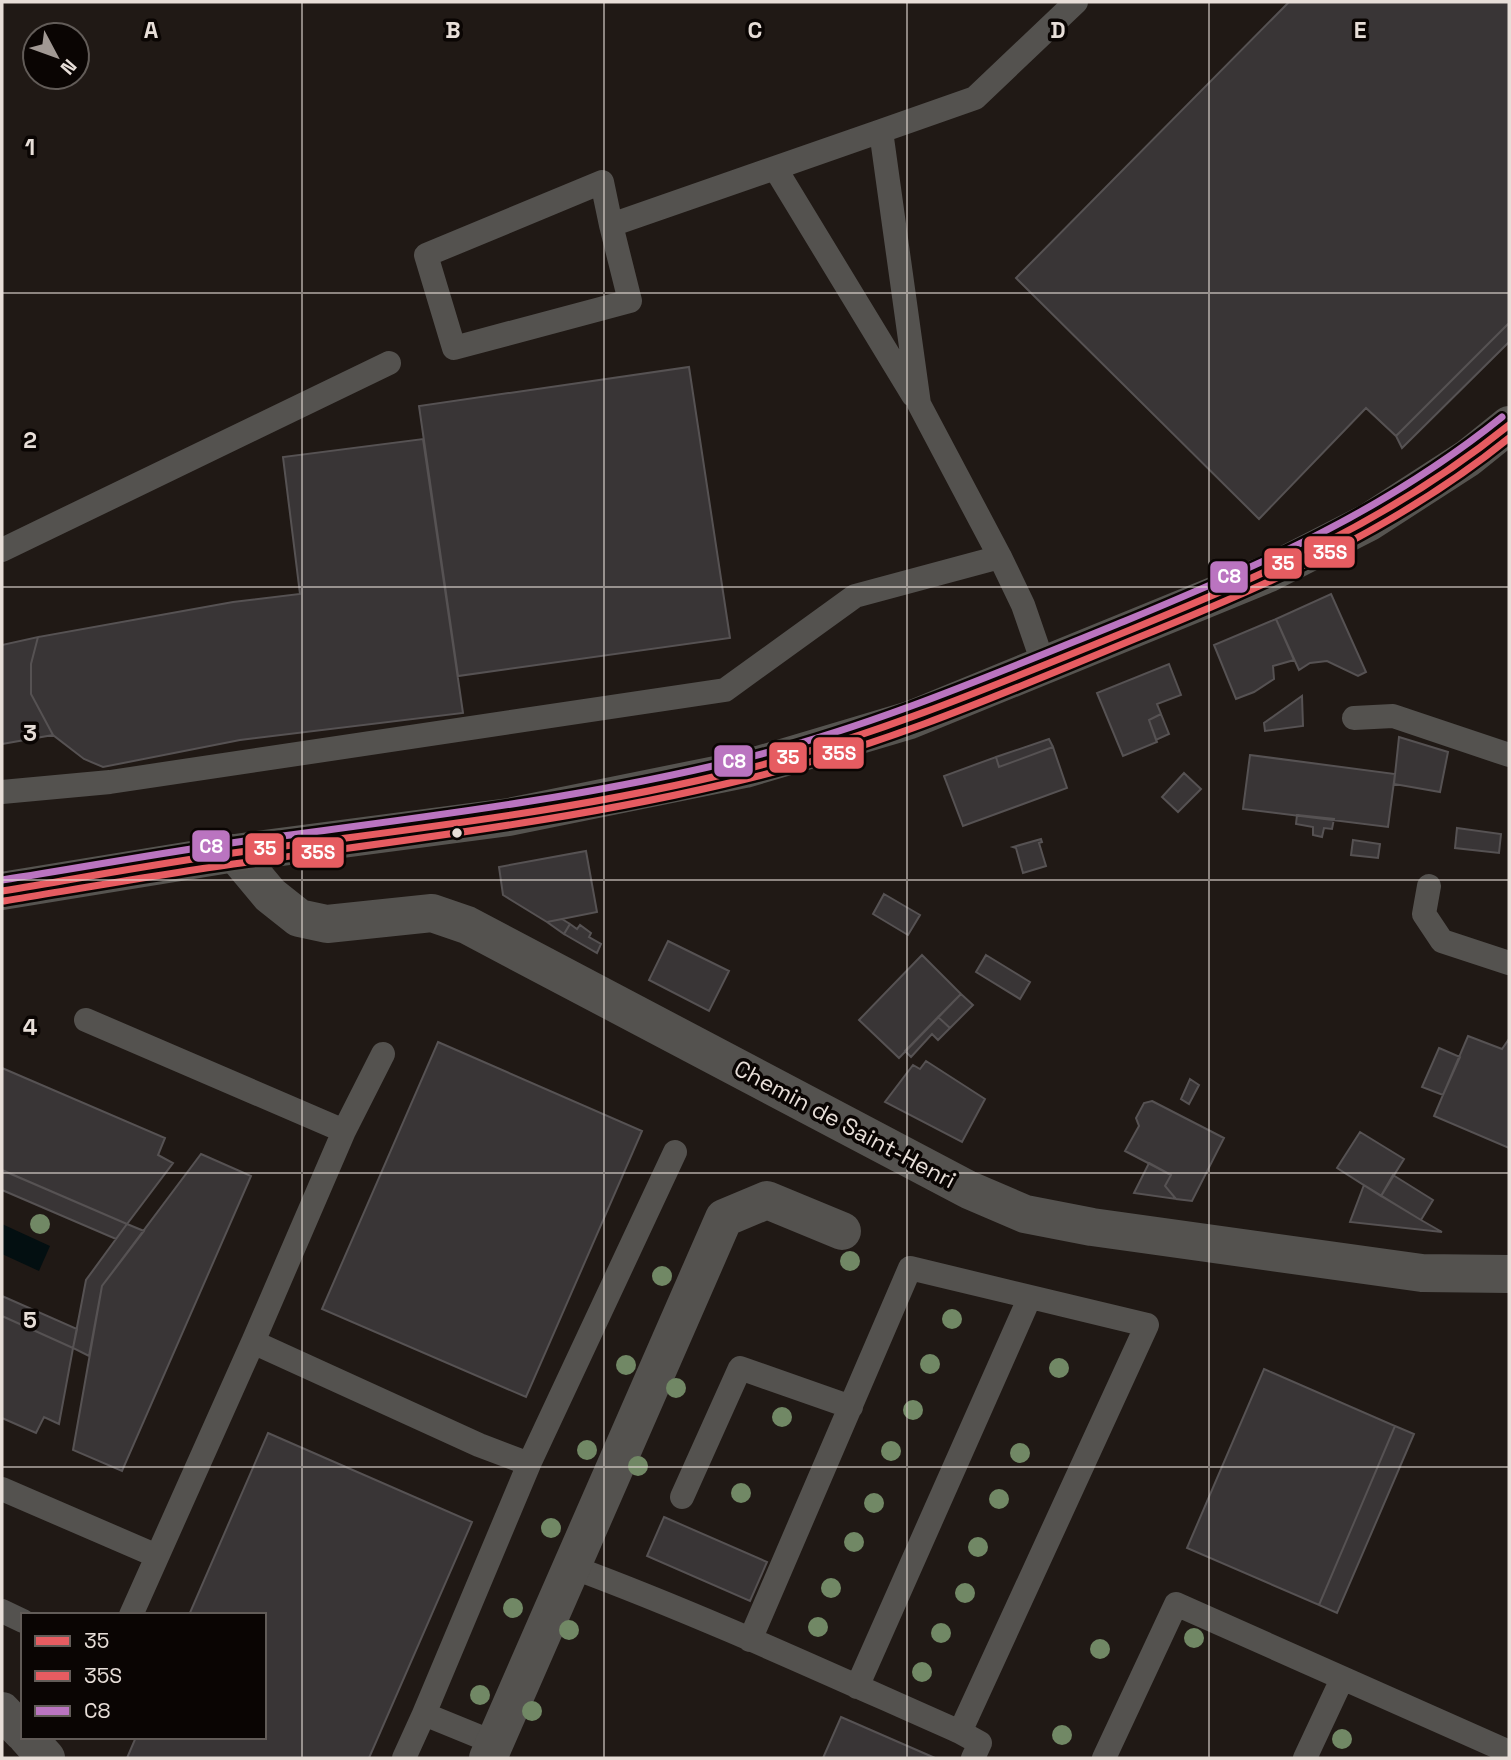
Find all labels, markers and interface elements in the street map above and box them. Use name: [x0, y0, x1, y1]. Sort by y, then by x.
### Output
text: A: [144, 15, 159, 45]
text: B: [445, 15, 461, 45]
text: C: [748, 15, 762, 45]
text: D: [1050, 15, 1066, 45]
text: E: [1354, 15, 1366, 45]
north arrow: [21, 21, 91, 91]
text: N: [55, 54, 82, 80]
text: 1: [25, 132, 35, 162]
text: 2: [23, 425, 37, 455]
line badge: 35S: [1303, 535, 1356, 569]
text: 35S: [1313, 540, 1347, 565]
line badge: 35: [1263, 547, 1303, 580]
text: 35: [1272, 551, 1294, 576]
line badge: C8: [1209, 560, 1249, 594]
text: C8: [1217, 564, 1241, 589]
text: 3: [23, 718, 37, 748]
line badge: 35S: [812, 736, 865, 770]
line badge: 35: [768, 741, 808, 774]
text: 35S: [822, 741, 856, 766]
line badge: C8: [713, 744, 754, 778]
text: 35: [777, 745, 799, 770]
text: C8: [722, 749, 746, 774]
unlabelled marker: [450, 826, 464, 840]
line badge: C8: [191, 829, 231, 863]
line badge: 35: [244, 832, 285, 866]
text: C8: [199, 834, 223, 859]
text: 35: [254, 836, 276, 861]
line badge: 35S: [291, 836, 345, 869]
text: 35S: [301, 840, 335, 865]
text: 4: [23, 1012, 38, 1042]
street label: Chemin de Saint-Henri: [729, 1053, 961, 1195]
text: 5: [23, 1305, 37, 1335]
legend: [21, 1613, 266, 1739]
text: 35: [84, 1627, 109, 1654]
text: 35S: [84, 1662, 122, 1689]
text: C8: [84, 1697, 111, 1724]

